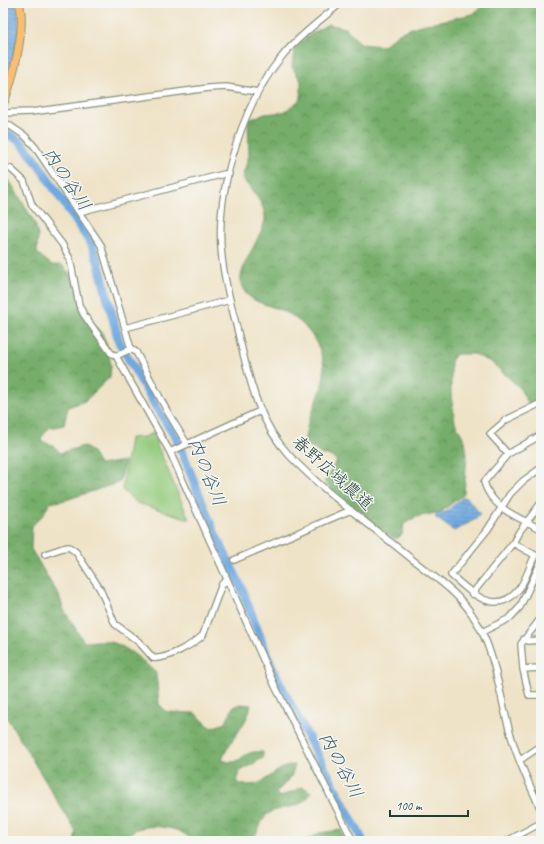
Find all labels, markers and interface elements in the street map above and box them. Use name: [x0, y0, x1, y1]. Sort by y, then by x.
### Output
water label: 内の谷川: [38, 143, 96, 215]
street label: 春野広域農道: [288, 431, 378, 515]
water label: 内の谷川: [183, 435, 231, 509]
water label: 内の谷川: [314, 728, 368, 802]
scale bar: [390, 792, 468, 818]
text: 100 m: [396, 798, 423, 814]

